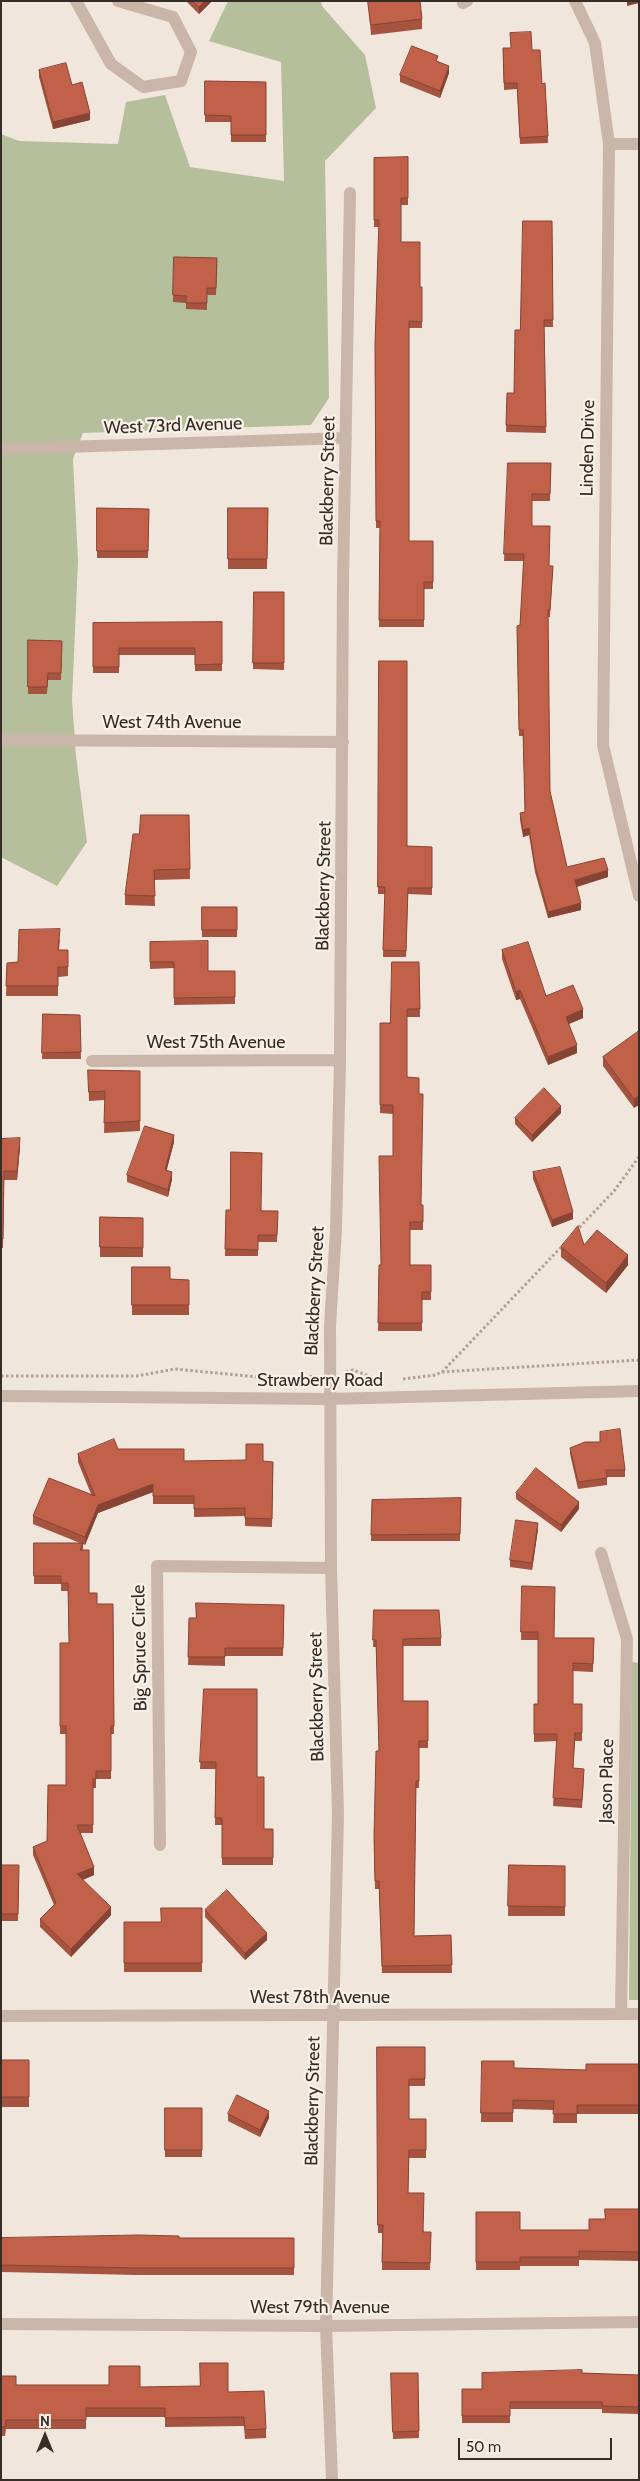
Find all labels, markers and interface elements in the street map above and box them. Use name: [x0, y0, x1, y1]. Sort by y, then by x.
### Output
street label: Linden Drive: [576, 400, 600, 496]
street label: West 73rd Avenue: [103, 413, 243, 439]
street label: Blackberry Street: [316, 416, 340, 546]
street label: West 74th Avenue: [103, 712, 241, 734]
street label: Blackberry Street: [312, 821, 336, 951]
street label: West 75th Avenue: [147, 1032, 285, 1054]
street label: Blackberry Street: [301, 1226, 329, 1356]
street label: Strawberry Road: [257, 1370, 383, 1392]
street label: Big Spruce Circle: [128, 1584, 152, 1712]
street label: Blackberry Street: [305, 1632, 329, 1762]
street label: Jason Place: [595, 1738, 619, 1824]
street label: West 78th Avenue: [250, 1987, 390, 2009]
street label: Blackberry Street: [301, 2036, 325, 2166]
street label: West 79th Avenue: [250, 2297, 390, 2319]
north arrow: [20, 2411, 70, 2461]
text: N: [40, 2412, 50, 2430]
scale bar: [460, 2428, 614, 2460]
text: 50 m: [466, 2438, 501, 2456]

